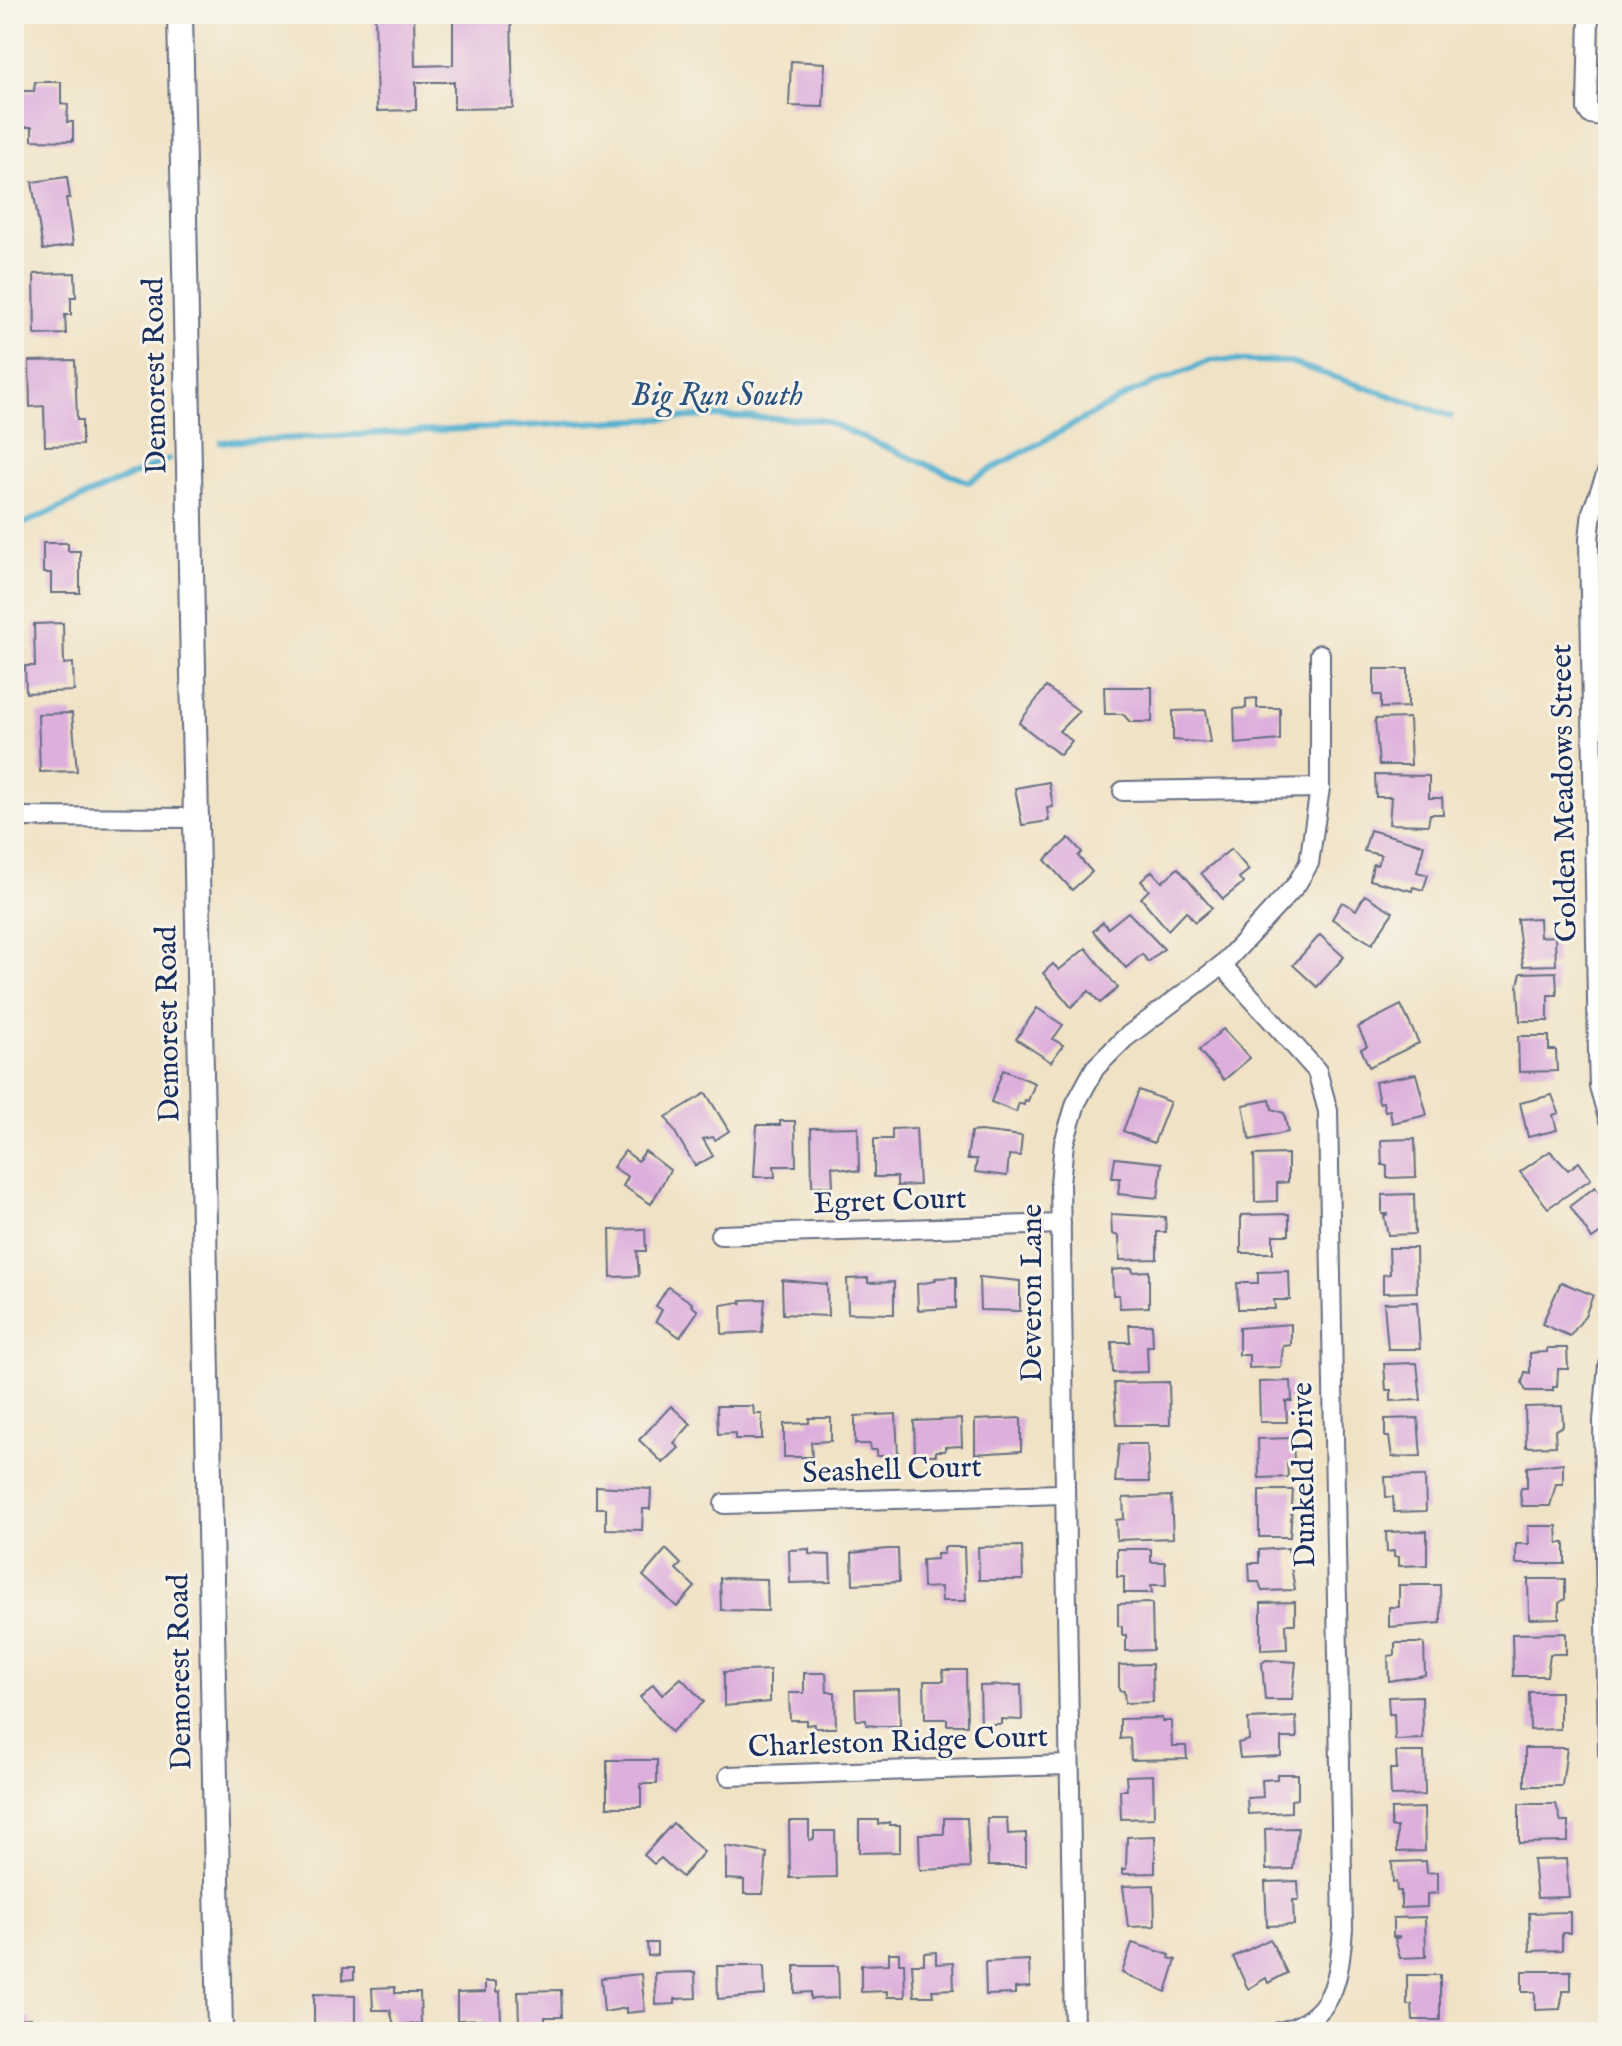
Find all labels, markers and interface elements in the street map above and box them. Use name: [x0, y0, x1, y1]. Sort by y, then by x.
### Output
street label: Demorest Road: [135, 276, 177, 475]
water label: Big Run South: [631, 376, 803, 417]
street label: Golden Meadows Street: [1543, 644, 1587, 942]
street label: Demorest Road: [148, 924, 190, 1123]
street label: Egret Court: [813, 1180, 967, 1224]
street label: Deveron Lane: [1014, 1204, 1052, 1382]
street label: Dunkeld Drive: [1284, 1382, 1326, 1568]
street label: Seashell Court: [802, 1449, 982, 1493]
street label: Demorest Road: [160, 1572, 202, 1771]
street label: Charleston Ridge Court: [747, 1719, 1049, 1767]

